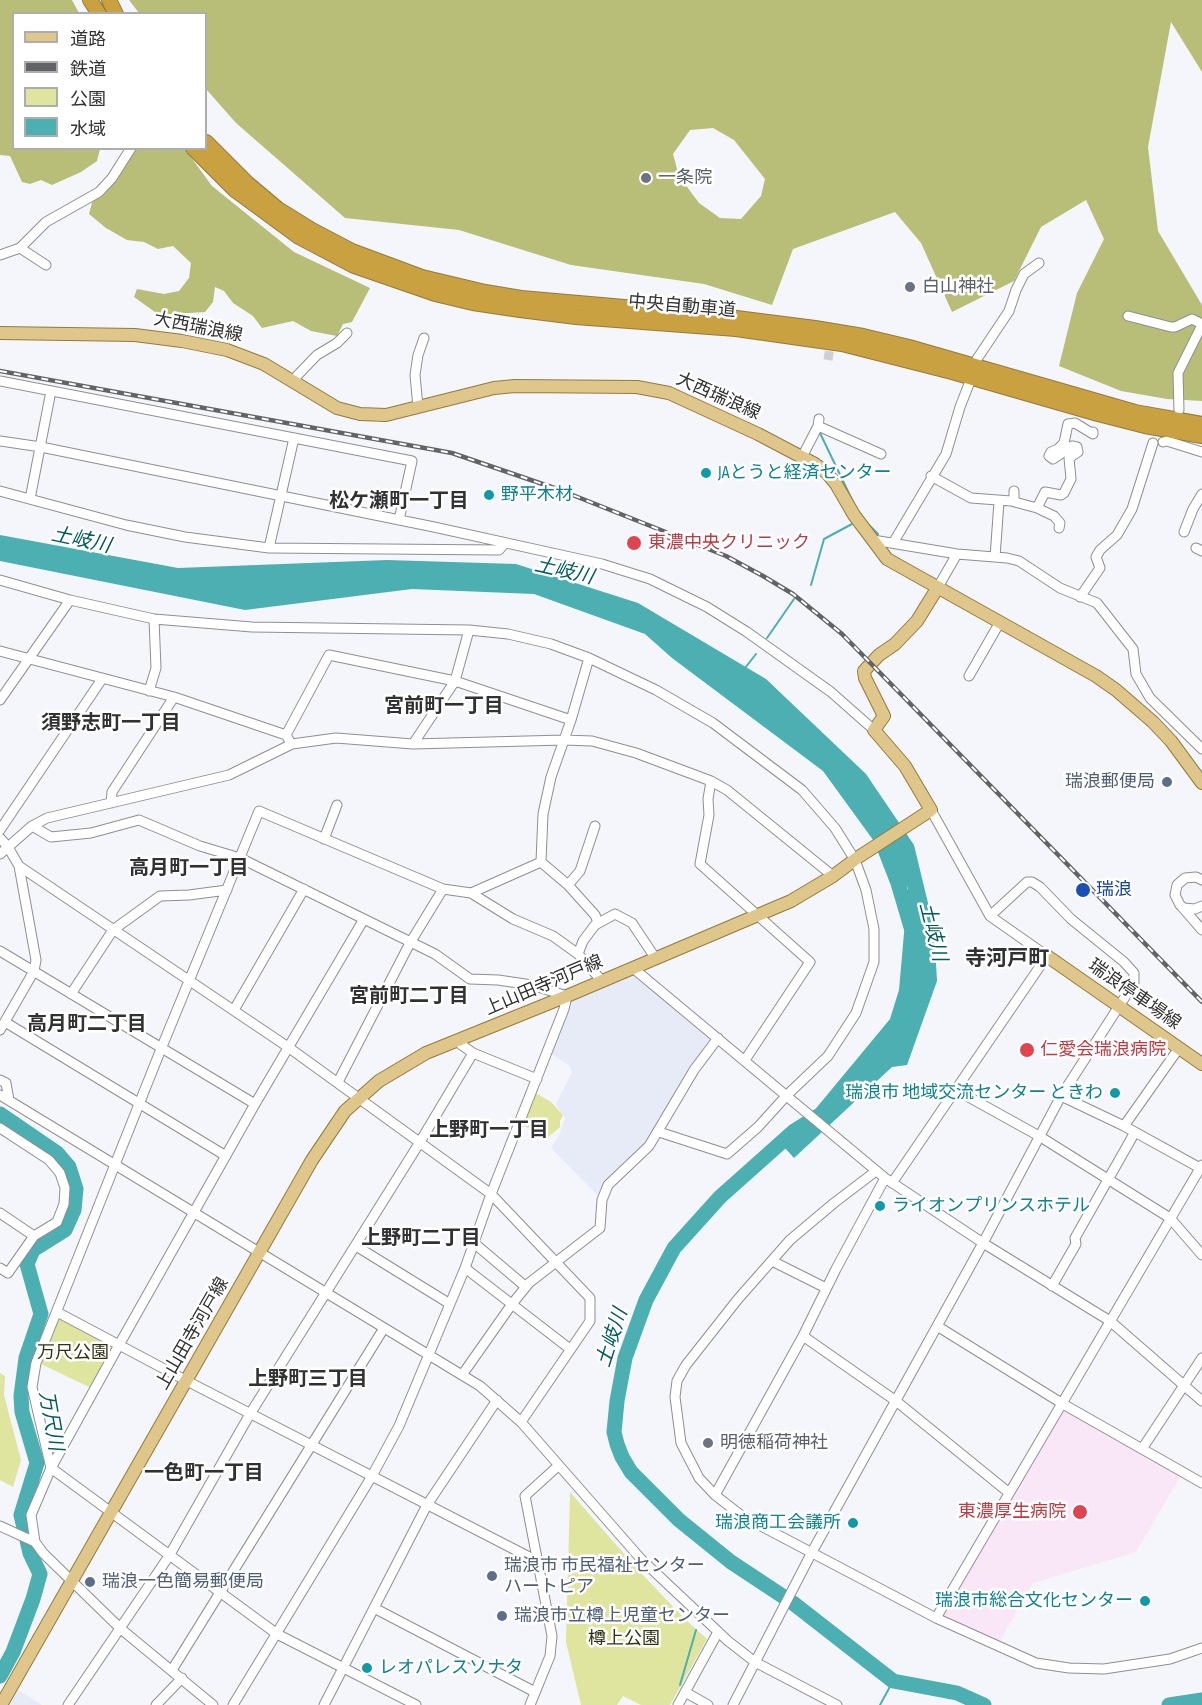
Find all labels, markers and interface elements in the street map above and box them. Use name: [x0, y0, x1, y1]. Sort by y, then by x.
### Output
legend: [12, 12, 207, 150]
text: 道路: [70, 29, 106, 50]
text: 鉄道: [70, 59, 106, 80]
text: 公園: [70, 89, 106, 110]
text: 水域: [70, 119, 106, 140]
place label: 一条院: [658, 167, 712, 189]
marker: 一条院: [639, 171, 653, 185]
place label: 白山神社: [922, 276, 994, 298]
marker: 白山神社: [903, 280, 917, 294]
street label: 中央自動車道: [627, 292, 737, 322]
street label: 大西瑞浪線: [152, 309, 244, 347]
street label: 大西瑞浪線: [672, 369, 764, 425]
place label: JAとうと経済センター: [718, 462, 891, 484]
marker: JAとうと経済センター: [699, 466, 713, 480]
place label: 野平木材: [501, 484, 573, 506]
marker: 野平木材: [482, 488, 496, 502]
district label: 松ケ瀬町一丁目: [329, 490, 469, 514]
water label: 土岐川: [49, 523, 113, 559]
place label: 東濃中央クリニック: [648, 532, 810, 554]
marker: 東濃中央クリニック: [625, 534, 643, 552]
water label: 土岐川: [532, 554, 596, 590]
district label: 宮前町一丁目: [384, 695, 504, 719]
district label: 須野志町一丁目: [41, 712, 181, 736]
place label: 瑞浪郵便局: [1065, 771, 1155, 793]
marker: 瑞浪郵便局: [1160, 775, 1174, 789]
district label: 高月町一丁目: [129, 857, 249, 881]
place label: 瑞浪: [1096, 879, 1132, 901]
marker: 瑞浪: [1074, 881, 1092, 899]
water label: 土岐川: [913, 900, 951, 964]
district label: 寺河戸町: [965, 947, 1049, 973]
street label: 上山田寺河戸線: [482, 951, 606, 1021]
street label: 瑞浪停車場線: [1084, 955, 1184, 1035]
district label: 宮前町二丁目: [349, 985, 469, 1009]
district label: 高月町二丁目: [27, 1013, 147, 1037]
place label: 仁愛会瑞浪病院: [1040, 1039, 1166, 1061]
marker: 仁愛会瑞浪病院: [1018, 1041, 1036, 1059]
place label: 瑞浪市 地域交流センター ときわ: [845, 1082, 1103, 1104]
marker: 瑞浪市 地域交流センター ときわ: [1108, 1086, 1122, 1100]
district label: 上野町一丁目: [429, 1119, 549, 1143]
place label: ライオンプリンスホテル: [892, 1195, 1090, 1217]
marker: ライオンプリンスホテル: [873, 1199, 887, 1213]
district label: 上野町二丁目: [361, 1227, 481, 1251]
street label: 上山田寺河戸線: [152, 1274, 234, 1394]
water label: 土岐川: [592, 1306, 634, 1370]
park label: 万尺公園: [37, 1342, 109, 1364]
district label: 上野町三丁目: [248, 1368, 368, 1392]
water label: 万尺川: [33, 1389, 67, 1453]
place label: 明徳稲荷神社: [720, 1432, 828, 1454]
marker: 明徳稲荷神社: [701, 1436, 715, 1450]
district label: 一色町一丁目: [144, 1462, 264, 1486]
place label: 東濃厚生病院: [958, 1501, 1066, 1523]
marker: 東濃厚生病院: [1071, 1503, 1089, 1521]
place label: 瑞浪商工会議所: [715, 1512, 841, 1534]
marker: 瑞浪商工会議所: [846, 1516, 860, 1530]
place label: 瑞浪市 市民福祉センター ハートピア: [504, 1555, 705, 1598]
marker: 瑞浪市 市民福祉センター ハートピア: [485, 1569, 499, 1583]
place label: 瑞浪一色簡易郵便局: [102, 1571, 264, 1593]
marker: 瑞浪一色簡易郵便局: [83, 1575, 97, 1589]
place label: 瑞浪市総合文化センター: [935, 1590, 1133, 1612]
marker: 瑞浪市総合文化センター: [1138, 1594, 1152, 1608]
place label: 瑞浪市立樽上児童センター: [514, 1605, 730, 1627]
marker: 瑞浪市立樽上児童センター: [495, 1609, 509, 1623]
park label: 樽上公園: [588, 1628, 660, 1650]
place label: レオパレスソナタ: [379, 1657, 523, 1679]
marker: レオパレスソナタ: [360, 1661, 374, 1675]

